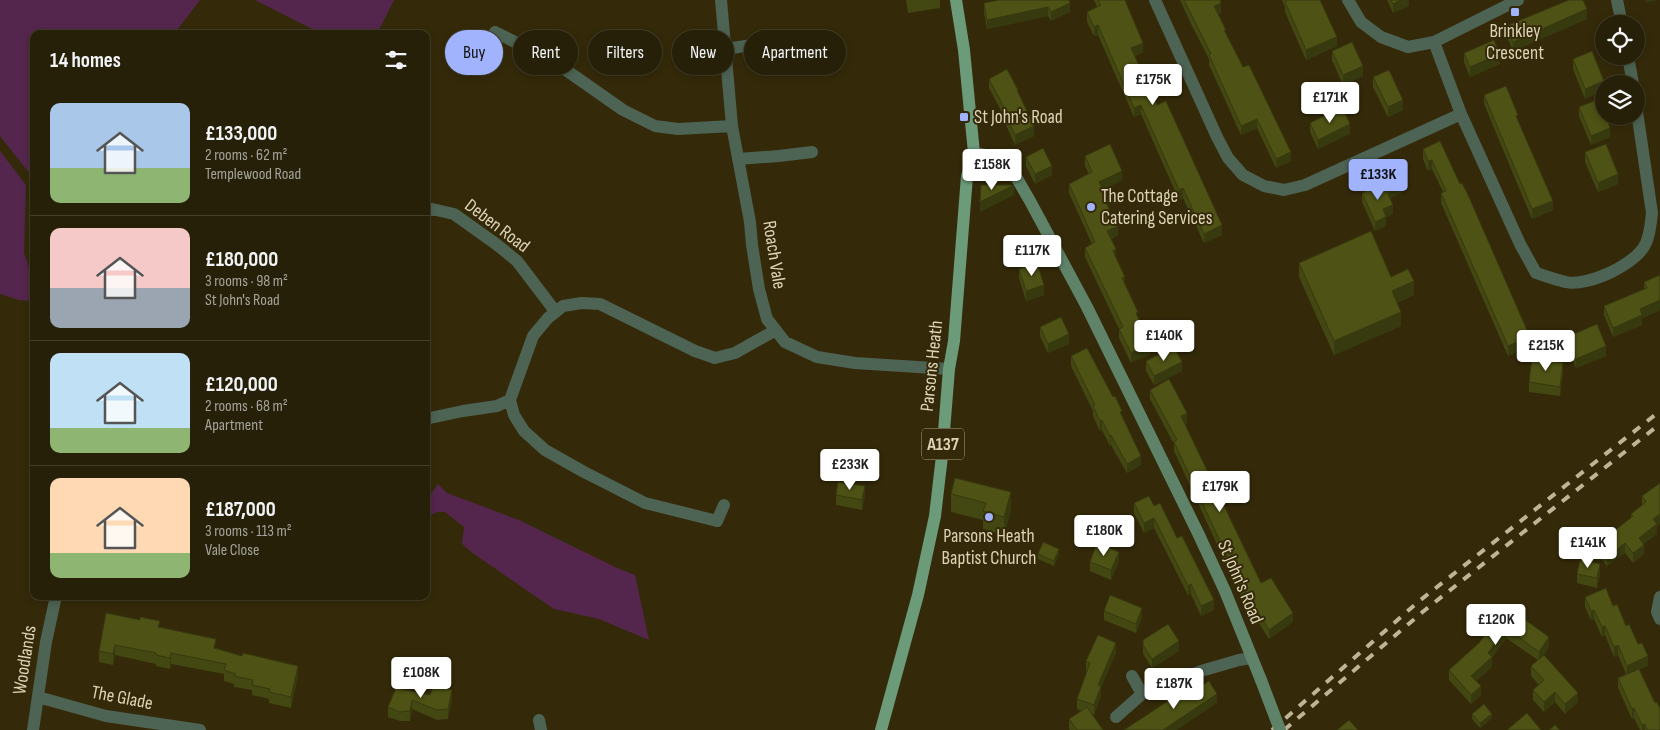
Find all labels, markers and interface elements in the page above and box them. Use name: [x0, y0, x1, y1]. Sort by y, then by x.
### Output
marker: Brinkley Crescent: [1509, 6, 1521, 18]
map controls: [1595, 15, 1645, 125]
button: locate: [1595, 15, 1645, 65]
place label: Brinkley Crescent: [1486, 20, 1544, 65]
chip: Buy: [445, 30, 503, 75]
chip: Rent: [513, 30, 578, 75]
chip: Filters: [588, 30, 662, 75]
chip: New: [672, 30, 734, 75]
chip: Apartment: [744, 30, 846, 75]
icon: filters: [382, 46, 410, 74]
text: 14 homes: [50, 48, 121, 73]
pin: £175K: [1118, 64, 1188, 106]
text: £175K: [1135, 70, 1171, 89]
button: layers: [1595, 75, 1645, 125]
pin: £171K: [1295, 82, 1365, 124]
text: £171K: [1312, 88, 1348, 107]
place label: St John's Road: [974, 106, 1063, 129]
marker: St John's Road: [958, 111, 970, 123]
text: £133,000: [205, 121, 277, 146]
icon: home: [90, 123, 150, 183]
text: 2 rooms · 62 m²: [205, 146, 288, 165]
pin: £158K: [957, 148, 1027, 191]
text: £158K: [974, 155, 1010, 174]
pin: £133K: [1343, 158, 1413, 201]
text: Templewood Road: [205, 165, 301, 184]
text: £133K: [1360, 165, 1396, 184]
place label: The Cottage Catering Services: [1101, 185, 1213, 230]
street label: Deben Road: [460, 194, 534, 258]
marker: The Cottage Catering Services: [1085, 201, 1097, 213]
street label: Roach Vale: [757, 219, 791, 291]
pin: £117K: [997, 234, 1067, 277]
text: £117K: [1014, 241, 1050, 260]
text: £180,000: [205, 247, 278, 272]
icon: home: [90, 248, 150, 308]
text: 3 rooms · 98 m²: [205, 272, 288, 291]
text: St John's Road: [205, 291, 280, 310]
street label: Parsons Heath: [916, 319, 948, 413]
pin: £140K: [1129, 320, 1199, 362]
text: £140K: [1145, 326, 1183, 345]
pin: £215K: [1511, 330, 1581, 372]
text: £215K: [1528, 336, 1564, 355]
text: £120,000: [205, 372, 278, 397]
icon: home: [90, 373, 150, 433]
text: 2 rooms · 68 m²: [205, 397, 288, 416]
text: Apartment: [205, 416, 263, 435]
road number: A137: [922, 428, 964, 459]
pin: £233K: [815, 448, 885, 491]
text: £233K: [831, 455, 869, 474]
pin: £179K: [1185, 470, 1255, 513]
text: £179K: [1202, 477, 1238, 496]
text: £187,000: [205, 497, 276, 522]
icon: home: [90, 498, 150, 558]
marker: Parsons Heath Baptist Church: [983, 511, 995, 523]
pin: £180K: [1069, 514, 1139, 557]
text: £180K: [1085, 521, 1123, 540]
text: 3 rooms · 113 m²: [205, 522, 292, 541]
place label: Parsons Heath Baptist Church: [942, 525, 1036, 570]
pin: £141K: [1553, 526, 1623, 569]
text: £141K: [1570, 533, 1606, 552]
street label: St John's Road: [1212, 537, 1268, 627]
text: Vale Close: [205, 541, 259, 560]
pin: £120K: [1461, 604, 1531, 646]
text: £120K: [1477, 610, 1515, 629]
street label: Woodlands: [8, 624, 42, 696]
pin: £108K: [386, 656, 456, 699]
text: £108K: [402, 663, 440, 682]
pin: £187K: [1139, 668, 1209, 710]
text: £187K: [1156, 674, 1192, 693]
street label: The Glade: [89, 681, 155, 715]

